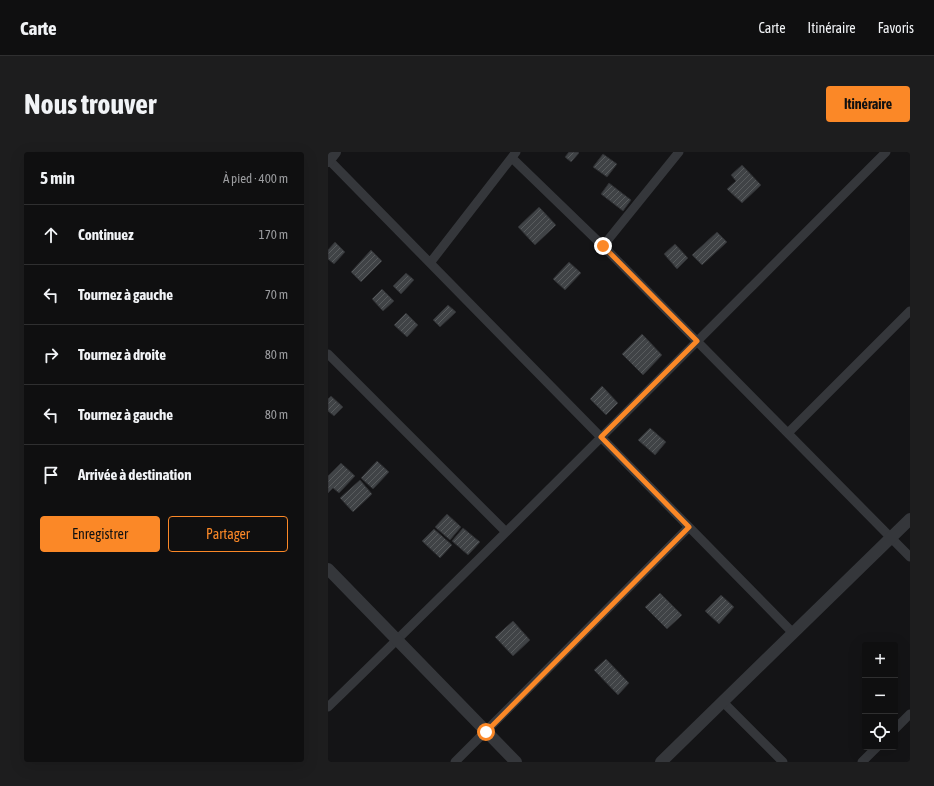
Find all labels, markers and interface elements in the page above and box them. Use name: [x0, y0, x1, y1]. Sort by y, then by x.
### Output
text: Carte: [20, 17, 57, 39]
text: Carte: [759, 20, 786, 36]
text: Itinéraire: [808, 20, 856, 36]
text: Favoris: [878, 20, 914, 36]
button: Itinéraire: [826, 86, 910, 122]
text: Nous trouver: [24, 88, 156, 120]
text: 5 min: [40, 168, 75, 188]
text: À pied · 400 m: [223, 171, 288, 186]
icon: ahead: [40, 224, 62, 246]
text: Continuez: [78, 226, 134, 243]
text: 170 m: [259, 227, 288, 242]
route end: [594, 237, 612, 255]
icon: left: [40, 284, 62, 306]
text: Tournez à gauche: [78, 286, 173, 303]
text: 70 m: [265, 287, 288, 302]
icon: right: [40, 344, 62, 366]
text: Tournez à droite: [78, 346, 166, 363]
text: 80 m: [265, 347, 288, 362]
icon: left: [40, 404, 62, 426]
text: Tournez à gauche: [78, 406, 173, 423]
text: 80 m: [265, 407, 288, 422]
icon: arrive: [40, 464, 62, 486]
text: Arrivée à destination: [78, 466, 192, 483]
button: Enregistrer: [40, 516, 160, 552]
button: Partager: [168, 516, 288, 552]
map controls: [862, 642, 898, 750]
button: +: [862, 642, 898, 678]
button: −: [862, 678, 898, 714]
button: locate: [862, 714, 898, 750]
route start: [477, 723, 495, 741]

